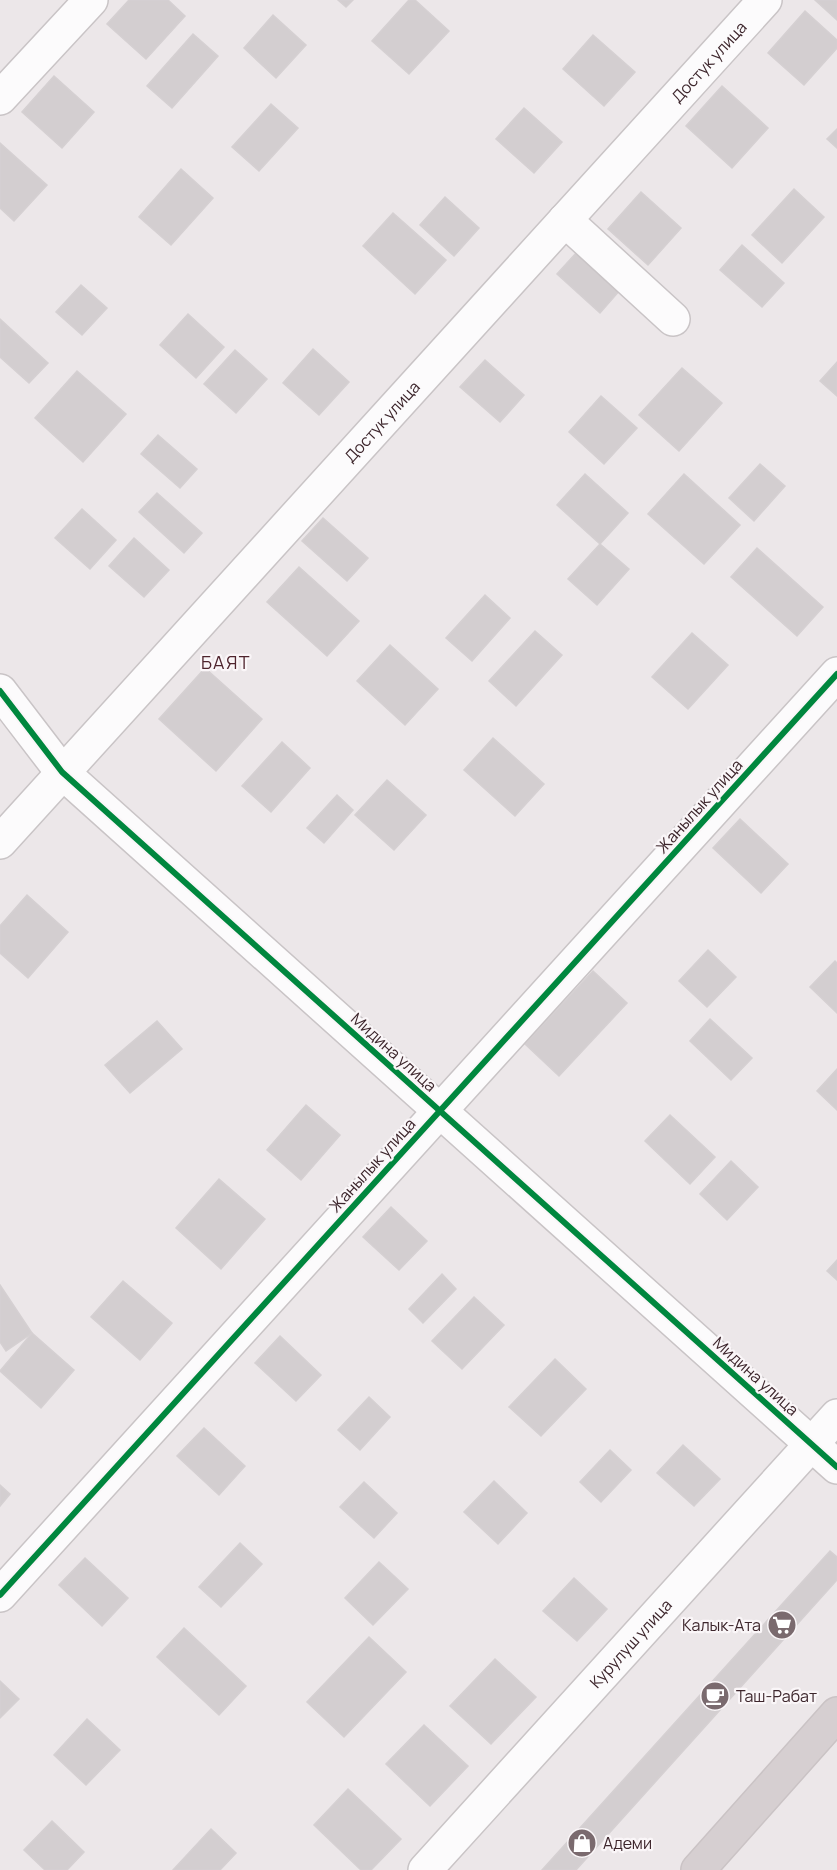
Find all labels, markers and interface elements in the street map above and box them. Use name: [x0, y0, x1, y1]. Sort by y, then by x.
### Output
street label: Достук улица: [666, 16, 751, 107]
street label: Достук улица: [339, 376, 425, 467]
district label: БАЯТ: [201, 650, 251, 674]
street label: Жанылык улица: [651, 754, 747, 858]
street label: Мидина улица: [347, 1008, 441, 1096]
street label: Жанылык улица: [324, 1113, 420, 1217]
street label: Мидина улица: [709, 1332, 803, 1420]
street label: Курулуш улица: [585, 1594, 677, 1693]
supermarket icon: Калык-Ата: [766, 1609, 798, 1641]
place label: Калык-Ата: [682, 1614, 761, 1636]
cafe icon: Таш-Рабат: [699, 1680, 731, 1712]
place label: Таш-Рабат: [736, 1685, 817, 1707]
shop icon: Адеми: [566, 1827, 598, 1859]
place label: Адеми: [603, 1832, 652, 1854]

